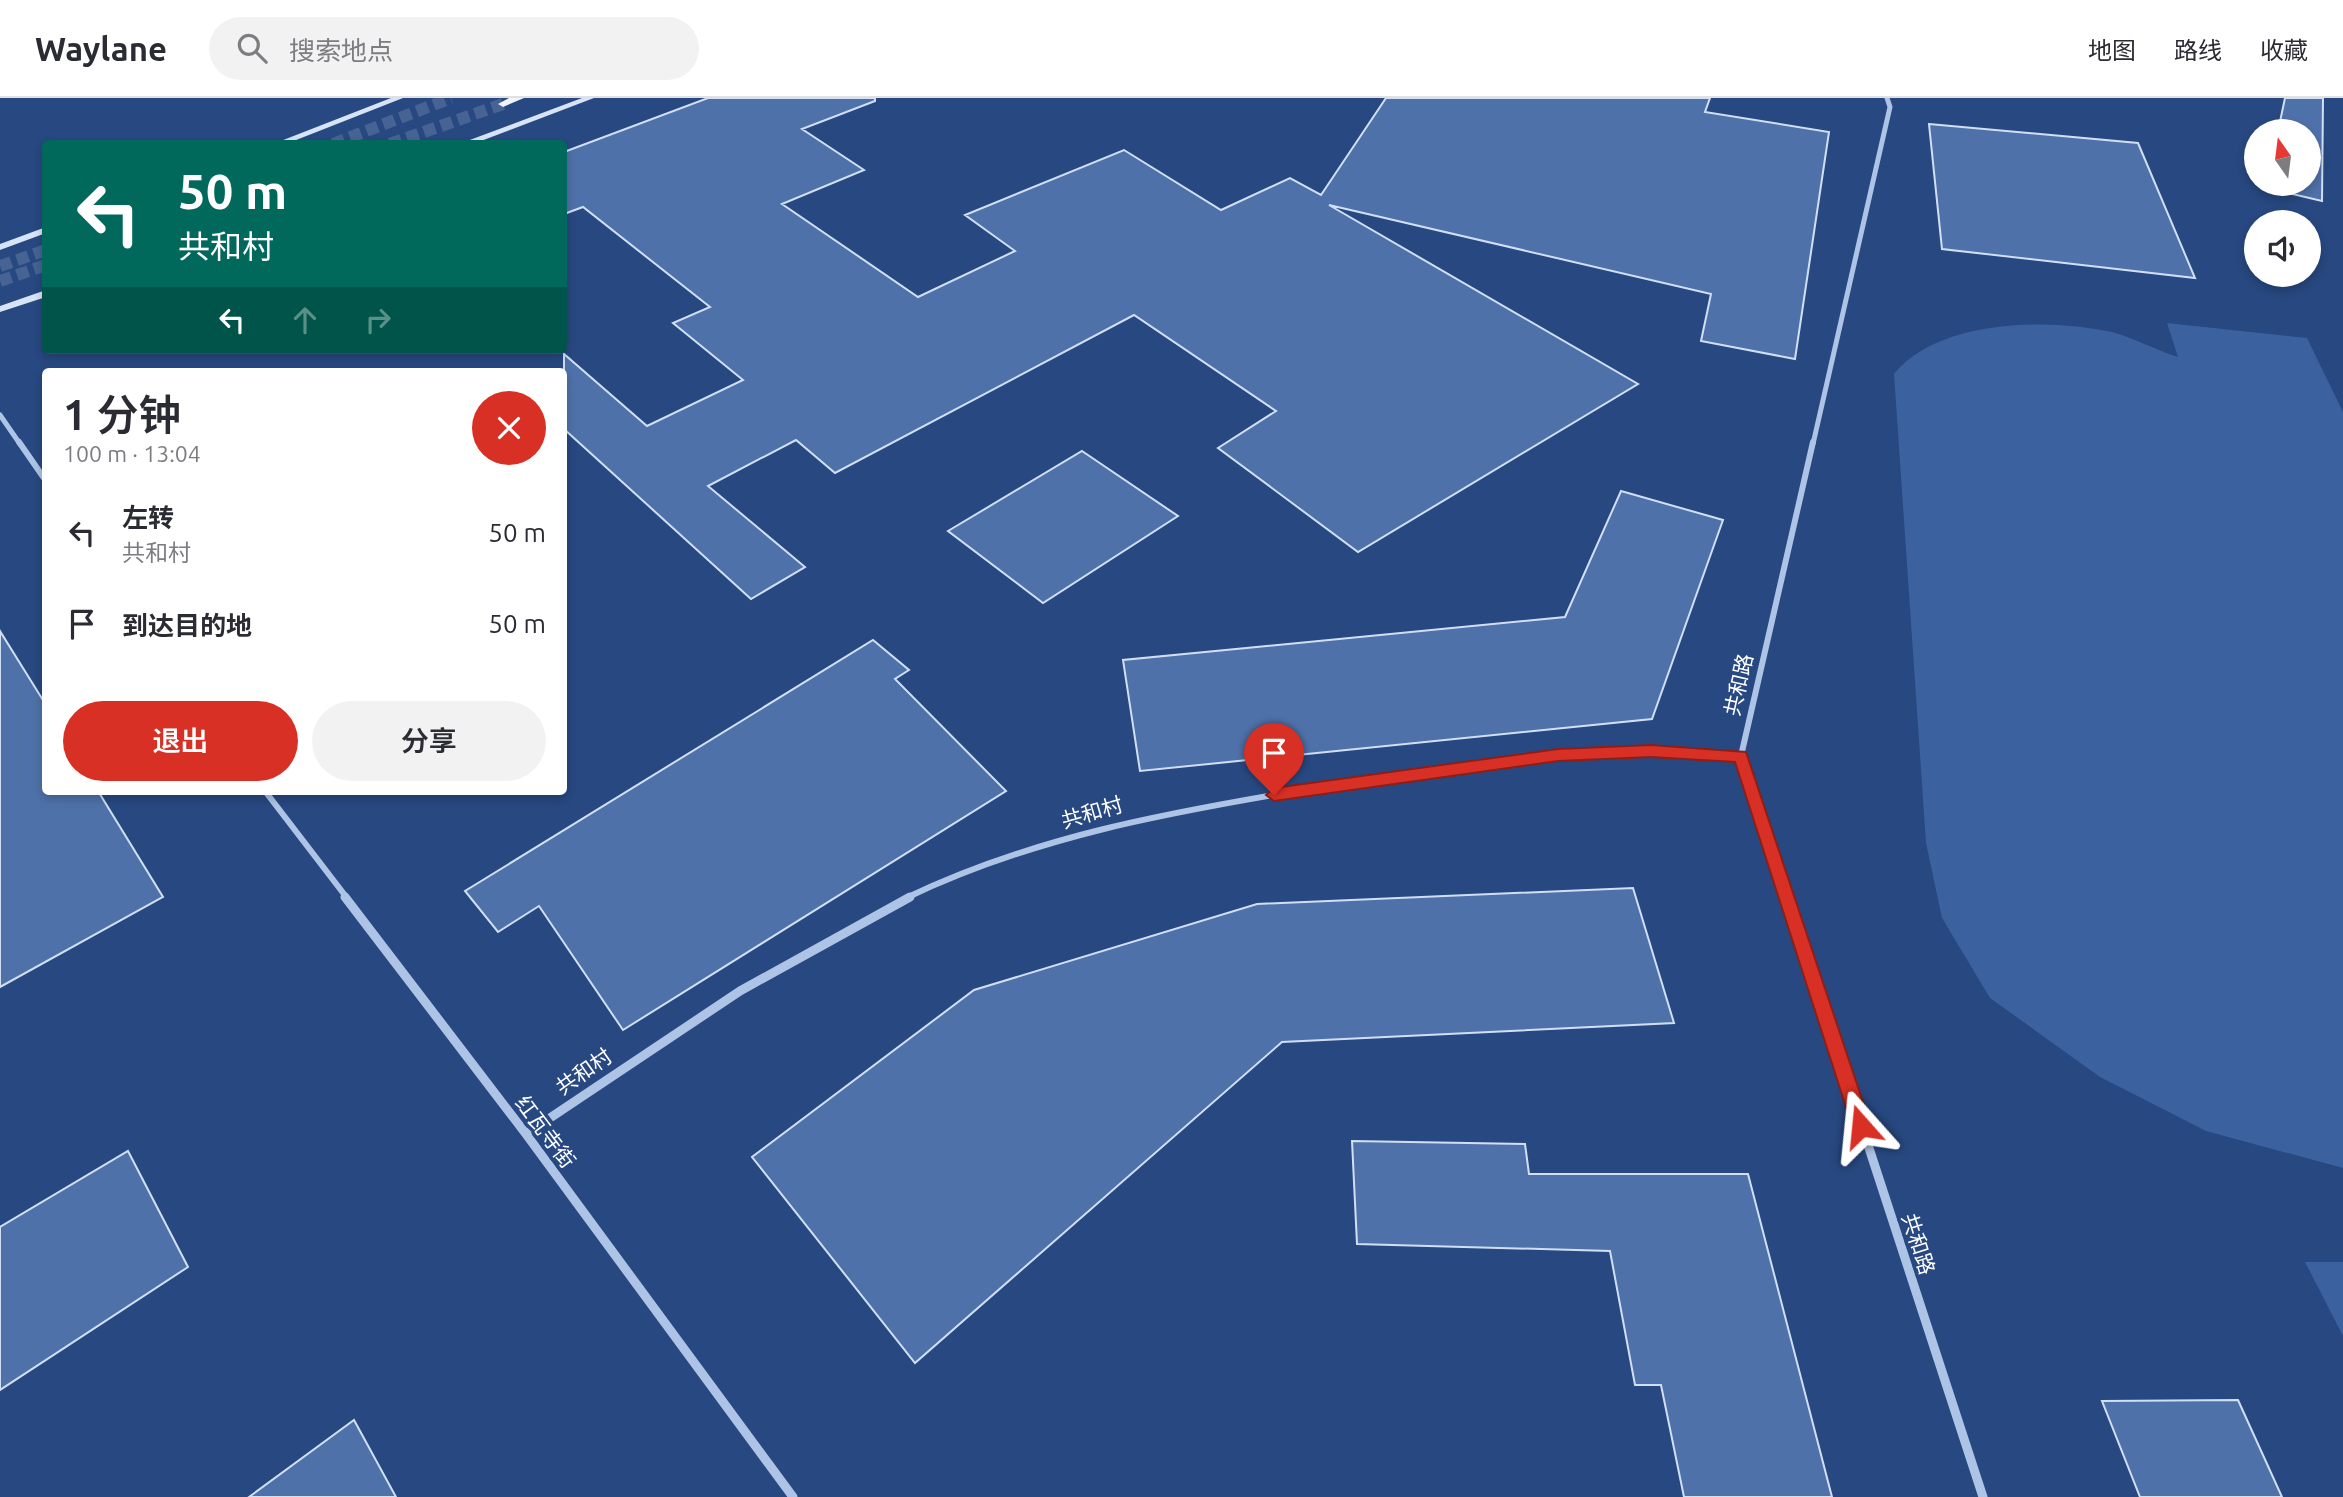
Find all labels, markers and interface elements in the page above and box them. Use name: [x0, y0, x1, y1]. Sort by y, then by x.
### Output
search box: [209, 17, 699, 80]
icon: search: [233, 29, 271, 67]
text: Waylane: [35, 30, 167, 67]
text: 搜索地点: [289, 36, 393, 65]
text: 地图: [2088, 37, 2136, 64]
text: 路线: [2174, 37, 2222, 64]
text: 收藏: [2260, 37, 2308, 64]
north arrow: [2244, 119, 2320, 196]
map controls: [2244, 119, 2321, 287]
text: 50 m: [178, 163, 287, 218]
icon: left: [63, 168, 154, 259]
button: sound: [2244, 210, 2321, 287]
text: 共和村: [178, 228, 274, 264]
icon: left: [213, 301, 251, 339]
icon: ahead: [286, 301, 324, 339]
icon: right: [359, 301, 397, 339]
text: 1 分钟: [63, 391, 181, 438]
button: close: [472, 391, 546, 465]
text: 100 m · 13:04: [63, 441, 201, 466]
text: 左转: [122, 503, 174, 532]
icon: left: [63, 514, 101, 552]
text: 50 m: [488, 518, 546, 547]
text: 共和村: [122, 540, 191, 565]
icon: arrive: [63, 605, 101, 643]
text: 50 m: [488, 609, 546, 638]
text: 到达目的地: [122, 611, 252, 640]
street label: 共和路: [1719, 651, 1757, 718]
button: 退出: [63, 701, 298, 781]
button: 分享: [312, 701, 546, 781]
pin: [1244, 723, 1304, 795]
icon: arrive: [1255, 734, 1293, 772]
street label: 共和村: [1058, 792, 1125, 832]
street label: 共和村: [551, 1043, 616, 1099]
position arrow: [1824, 1089, 1898, 1163]
street label: 红瓦寺街: [511, 1091, 581, 1172]
street label: 共和路: [1898, 1210, 1940, 1277]

